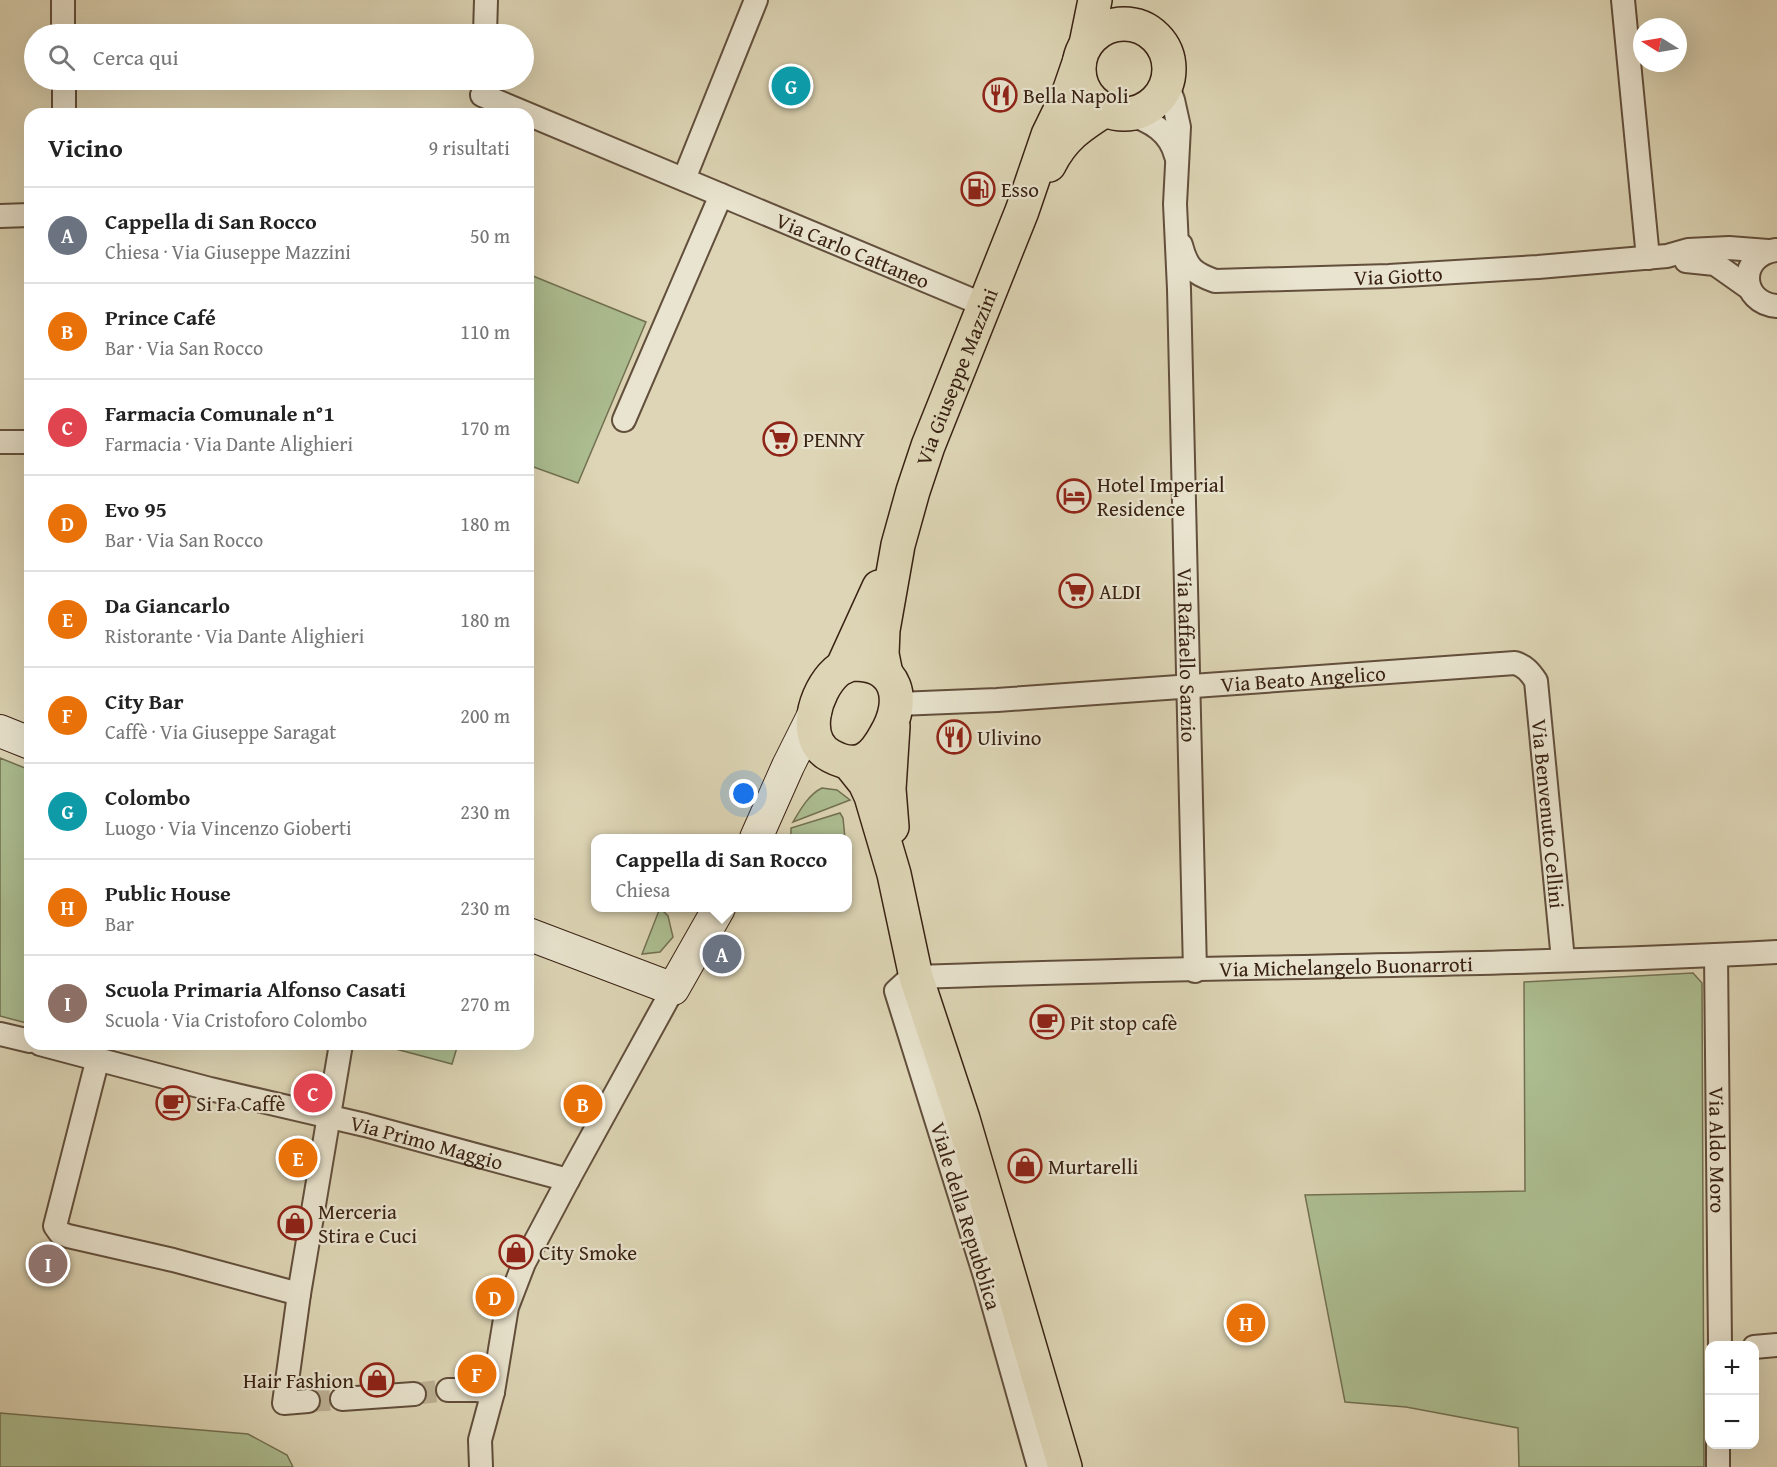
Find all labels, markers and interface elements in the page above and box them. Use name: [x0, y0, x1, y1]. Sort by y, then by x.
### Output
north arrow: [1633, 18, 1687, 72]
search box: [24, 24, 534, 90]
icon: search: [45, 41, 78, 74]
text: Cerca qui: [93, 41, 179, 73]
pin: G: [772, 64, 810, 109]
restaurant icon: Bella Napoli: [982, 77, 1018, 113]
place label: Bella Napoli: [1023, 80, 1129, 111]
text: Vicino: [48, 128, 123, 167]
text: 9 risultati: [429, 133, 510, 162]
fuel station icon: Esso: [960, 171, 996, 207]
place label: Esso: [1001, 174, 1039, 205]
street label: Via Carlo Cattaneo: [771, 204, 934, 296]
text: Cappella di San Rocco: [105, 205, 317, 237]
text: A: [61, 221, 74, 250]
text: 50 m: [470, 221, 510, 250]
text: Chiesa · Via Giuseppe Mazzini: [105, 237, 351, 266]
street label: Via Giotto: [1353, 257, 1444, 293]
street label: Via Giuseppe Mazzini: [907, 283, 1005, 469]
text: Prince Café: [105, 301, 216, 333]
text: B: [61, 317, 74, 346]
text: 110 m: [460, 317, 510, 346]
text: Bar · Via San Rocco: [105, 333, 263, 362]
text: Farmacia Comunale n°1: [105, 397, 335, 429]
text: C: [62, 413, 73, 442]
text: 170 m: [460, 413, 510, 442]
supermarket icon: PENNY: [762, 421, 798, 457]
place label: PENNY: [803, 424, 865, 455]
text: Farmacia · Via Dante Alighieri: [105, 429, 353, 458]
place label: Hotel Imperial Residence: [1097, 469, 1225, 524]
hotel icon: Hotel Imperial Residence: [1056, 478, 1092, 514]
text: Evo 95: [105, 493, 167, 525]
text: D: [61, 509, 74, 538]
text: 180 m: [460, 509, 510, 538]
text: Bar · Via San Rocco: [105, 525, 263, 554]
street label: Via Raffaello Sanzio: [1170, 567, 1205, 743]
supermarket icon: ALDI: [1058, 573, 1094, 609]
place label: ALDI: [1099, 576, 1141, 607]
text: Da Giancarlo: [105, 589, 230, 621]
text: E: [62, 605, 73, 634]
text: 180 m: [460, 605, 510, 634]
text: Ristorante · Via Dante Alighieri: [105, 621, 364, 650]
street label: Via Beato Angelico: [1220, 657, 1387, 699]
text: City Bar: [105, 685, 184, 717]
text: F: [62, 701, 73, 730]
text: 200 m: [460, 701, 510, 730]
text: Caffè · Via Giuseppe Saragat: [105, 717, 336, 746]
street label: Via Benvenuto Cellini: [1524, 718, 1573, 910]
restaurant icon: Ulivino: [936, 719, 972, 755]
place label: Ulivino: [977, 722, 1042, 753]
your location: [729, 779, 758, 808]
text: Colombo: [105, 781, 190, 813]
text: G: [61, 797, 74, 826]
text: 230 m: [460, 797, 510, 826]
text: Luogo · Via Vincenzo Gioberti: [105, 813, 352, 842]
popup: [591, 834, 852, 912]
text: Cappella di San Rocco: [616, 843, 827, 875]
text: Chiesa: [616, 875, 670, 904]
text: Public House: [105, 877, 231, 909]
text: H: [61, 893, 74, 922]
text: 230 m: [460, 893, 510, 922]
text: Bar: [105, 909, 134, 938]
pin: A: [702, 932, 742, 976]
street label: Via Michelangelo Buonarroti: [1219, 948, 1473, 984]
text: Scuola Primaria Alfonso Casati: [105, 973, 406, 1005]
text: I: [64, 989, 71, 1018]
text: 270 m: [460, 989, 510, 1018]
cafe icon: Pit stop cafè: [1029, 1004, 1065, 1040]
text: Scuola · Via Cristoforo Colombo: [105, 1005, 367, 1034]
place label: Pit stop cafè: [1070, 1007, 1178, 1038]
pin: C: [294, 1070, 332, 1116]
pin: B: [564, 1082, 602, 1126]
cafe icon: Si Fa Caffè: [155, 1085, 191, 1121]
street label: Via Aldo Moro: [1702, 1087, 1734, 1213]
place label: Si Fa Caffè: [196, 1088, 286, 1119]
street label: Via Primo Maggio: [347, 1107, 507, 1177]
street label: Viale della Repubblica: [923, 1118, 1009, 1314]
pin: E: [278, 1136, 318, 1180]
shop icon: Murtarelli: [1007, 1148, 1043, 1184]
place label: Murtarelli: [1048, 1151, 1139, 1182]
place label: Merceria Stira e Cuci: [318, 1196, 417, 1251]
shop icon: Merceria Stira e Cuci: [277, 1205, 313, 1241]
shop icon: City Smoke: [498, 1234, 534, 1270]
place label: City Smoke: [539, 1237, 637, 1268]
pin: I: [28, 1242, 68, 1286]
pin: D: [476, 1274, 514, 1320]
pin: H: [1226, 1300, 1266, 1346]
map controls: [1705, 1341, 1759, 1449]
button: +: [1705, 1341, 1759, 1395]
pin: F: [458, 1352, 496, 1396]
shop icon: Hair Fashion: [359, 1362, 395, 1398]
place label: Hair Fashion: [243, 1365, 354, 1396]
button: −: [1705, 1395, 1759, 1449]

